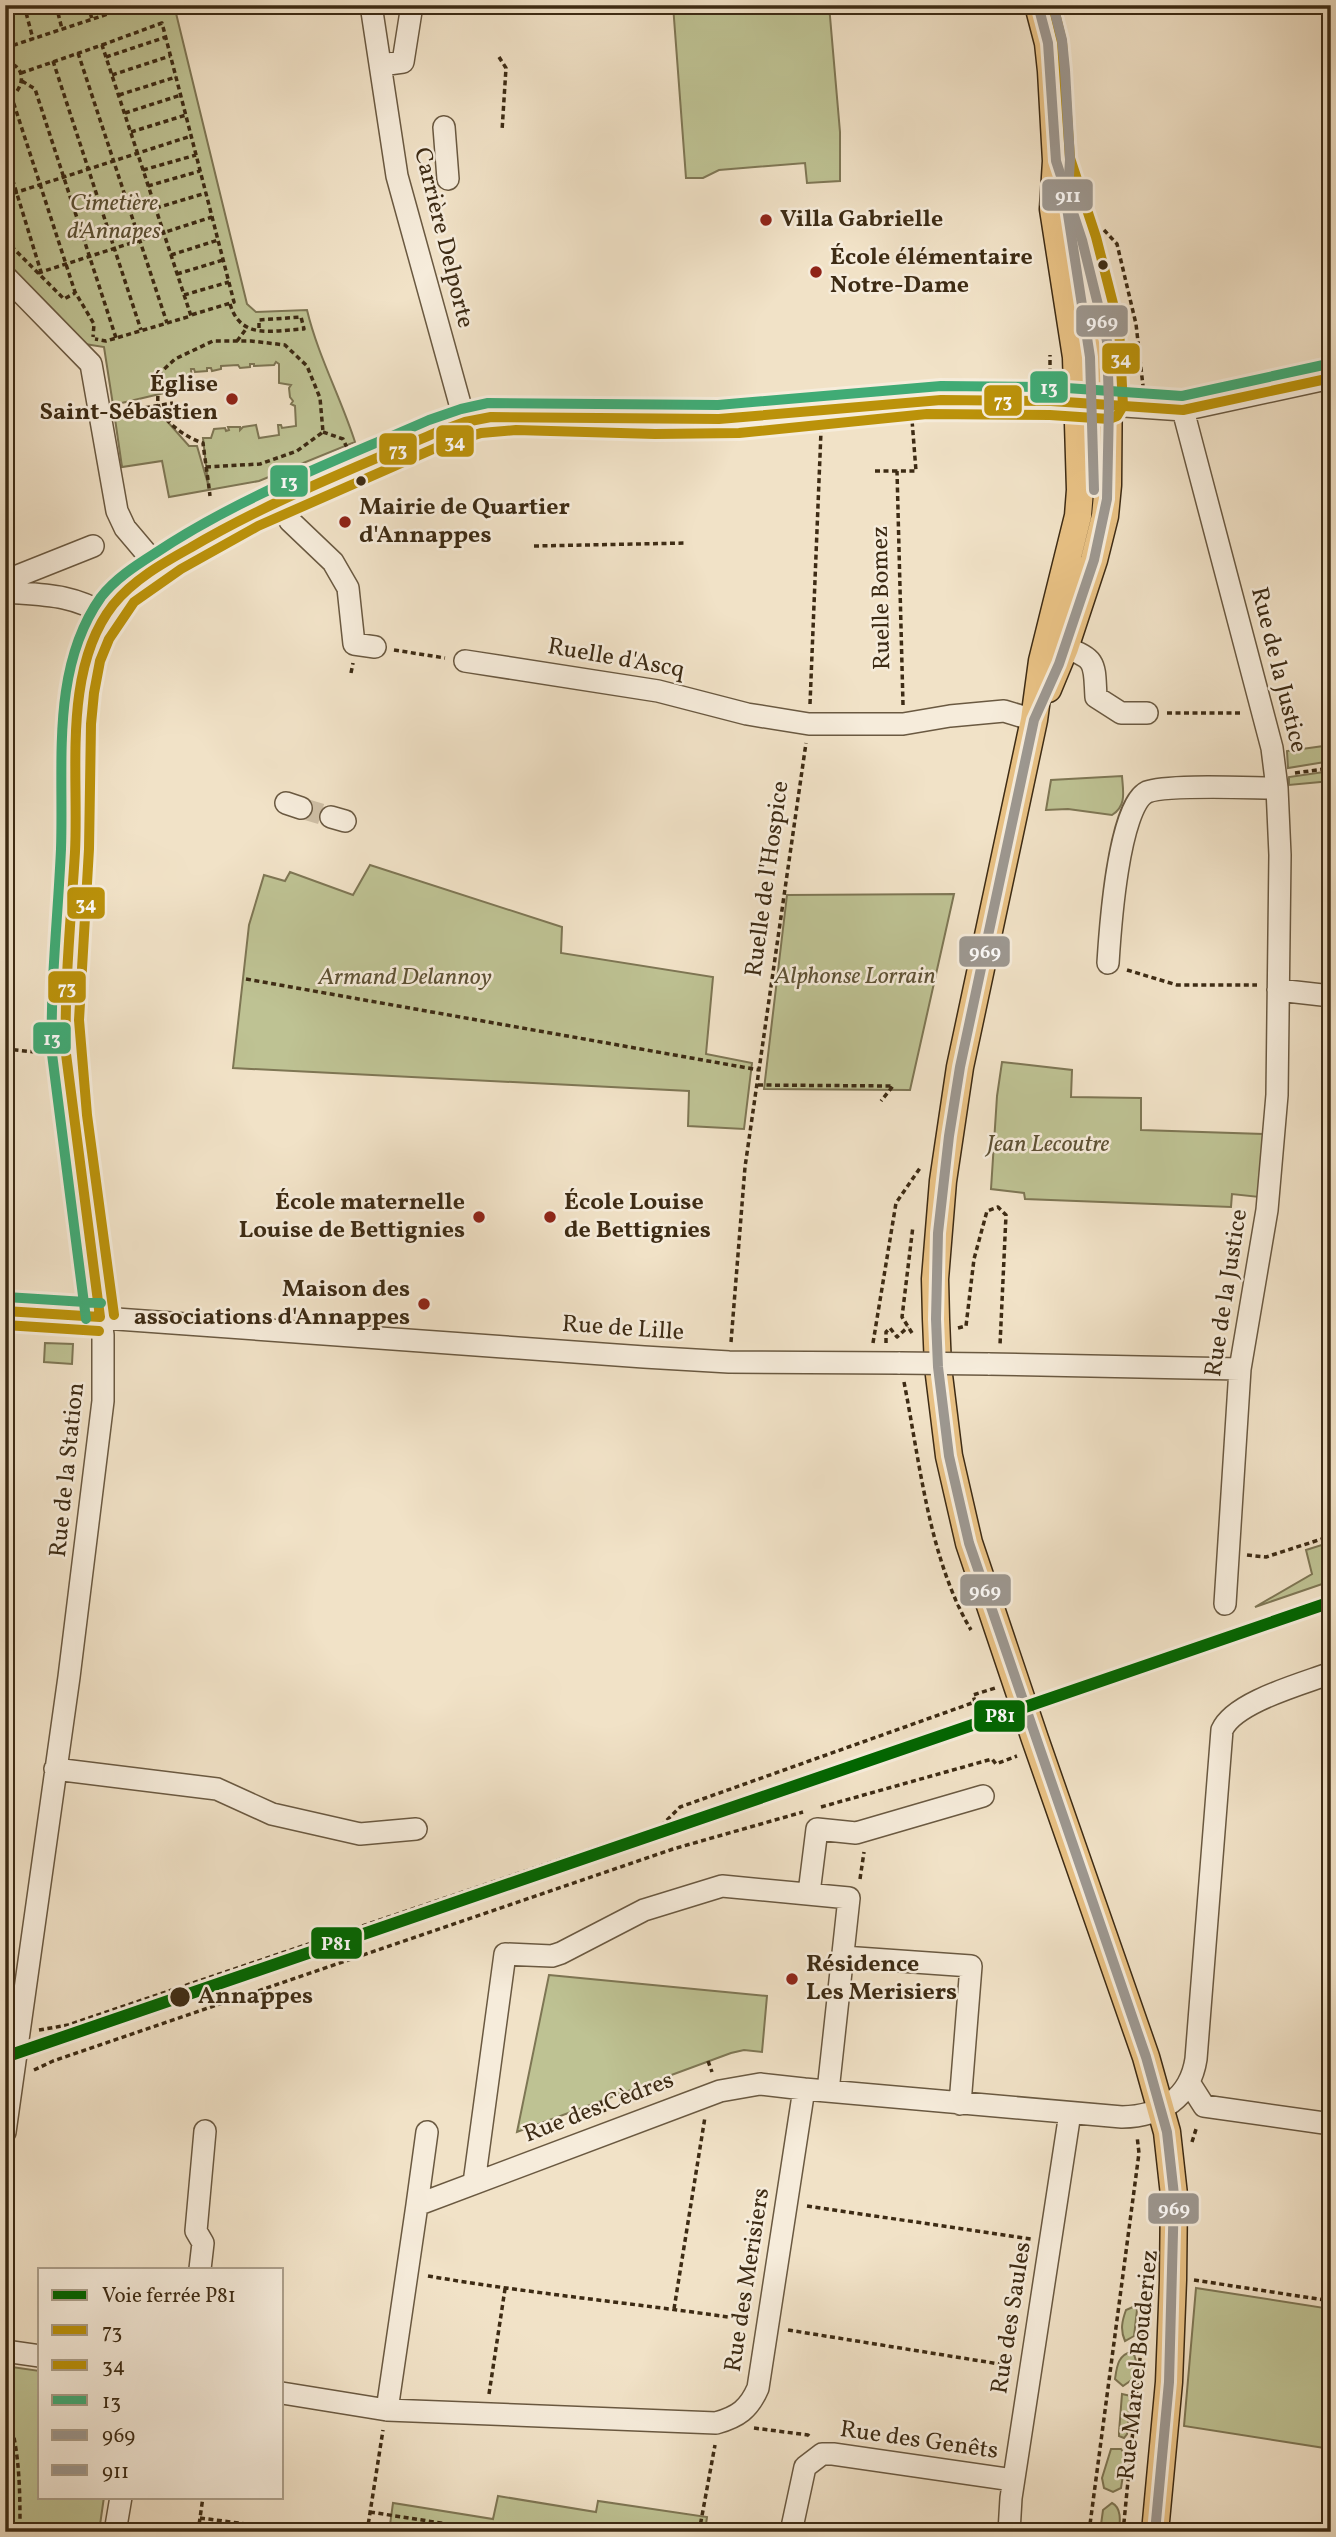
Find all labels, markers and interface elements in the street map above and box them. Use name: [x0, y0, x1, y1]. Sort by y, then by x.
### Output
street label: Carrière Delporte: [404, 144, 482, 332]
line badge: 911: [1041, 178, 1094, 212]
text: 911: [1055, 184, 1081, 210]
park label: Cimetière d'Annapes: [67, 187, 161, 249]
place label: Villa Gabrielle: [780, 203, 943, 237]
marker: Villa Gabrielle: [758, 212, 774, 228]
place label: École élémentaire Notre-Dame: [830, 241, 1033, 303]
unlabelled marker: [1096, 258, 1110, 272]
marker: École élémentaire Notre-Dame: [808, 264, 824, 280]
line badge: 969: [1075, 304, 1129, 338]
text: 969: [1086, 310, 1118, 336]
line badge: 34: [1101, 342, 1141, 375]
text: 34: [1110, 347, 1132, 373]
place label: Église Saint-Sébastien: [40, 368, 218, 430]
line badge: 13: [1029, 370, 1069, 404]
text: 13: [1040, 376, 1058, 402]
line badge: 73: [983, 384, 1023, 417]
text: 73: [994, 389, 1012, 415]
marker: Église Saint-Sébastien: [224, 391, 240, 407]
line badge: 34: [435, 424, 475, 458]
text: 34: [444, 430, 466, 456]
line badge: 73: [378, 432, 418, 466]
text: 73: [389, 438, 407, 464]
line badge: 13: [269, 464, 309, 498]
text: 13: [280, 470, 298, 496]
unlabelled marker: [354, 474, 368, 488]
place label: Mairie de Quartier d'Annappes: [359, 491, 570, 553]
marker: Mairie de Quartier d'Annappes: [337, 514, 353, 530]
street label: Ruelle Bomez: [864, 526, 900, 670]
street label: Rue de la Justice: [1241, 584, 1315, 756]
street label: Ruelle d'Ascq: [545, 630, 687, 688]
street label: Ruelle de l'Hospice: [737, 779, 799, 979]
line badge: 34: [66, 886, 106, 920]
text: 34: [75, 892, 97, 918]
line badge: 969: [958, 935, 1011, 968]
text: 969: [969, 940, 1001, 966]
park label: Alphonse Lorrain: [773, 960, 936, 994]
park label: Armand Delannoy: [317, 961, 492, 995]
line badge: 73: [47, 970, 87, 1004]
text: 73: [58, 976, 76, 1002]
line badge: 13: [32, 1021, 72, 1055]
text: 13: [43, 1027, 61, 1053]
park label: Jean Lecoutre: [985, 1128, 1110, 1162]
place label: École maternelle Louise de Bettignies: [239, 1186, 465, 1248]
place label: École Louise de Bettignies: [564, 1186, 711, 1248]
street label: Rue de la Justice: [1197, 1207, 1257, 1379]
marker: École maternelle Louise de Bettignies: [471, 1209, 487, 1225]
marker: École Louise de Bettignies: [542, 1209, 558, 1225]
place label: Maison des associations d'Annappes: [134, 1273, 410, 1335]
marker: Maison des associations d'Annappes: [416, 1296, 432, 1312]
street label: Rue de Lille: [561, 1308, 685, 1350]
street label: Rue de la Station: [42, 1381, 94, 1559]
line badge: 969: [959, 1573, 1012, 1607]
text: 969: [969, 1579, 1001, 1605]
line badge: P81: [973, 1699, 1026, 1733]
text: P81: [985, 1704, 1015, 1730]
line badge: P81: [310, 1926, 363, 1960]
text: P81: [321, 1932, 351, 1958]
place label: Résidence Les Merisiers: [806, 1948, 957, 2010]
marker: Résidence Les Merisiers: [784, 1971, 800, 1987]
place label: Annappes: [198, 1980, 313, 2014]
marker: Annappes: [168, 1985, 192, 2009]
street label: Rue des Cèdres: [519, 2064, 679, 2152]
street label: Rue des Merisiers: [717, 2186, 779, 2374]
line badge: 969: [1147, 2192, 1200, 2225]
text: 969: [1158, 2197, 1190, 2223]
street label: Rue des Saules: [983, 2239, 1041, 2397]
street label: Rue Marcel Bouderiez: [1110, 2248, 1168, 2482]
legend: [38, 2268, 284, 2498]
text: Voie ferrée P81: [102, 2282, 236, 2311]
text: 73: [102, 2318, 122, 2347]
text: 34: [102, 2352, 125, 2381]
text: 13: [102, 2388, 121, 2417]
street label: Rue des Genêts: [838, 2413, 1000, 2469]
text: 969: [102, 2422, 135, 2451]
text: 911: [102, 2458, 129, 2487]

